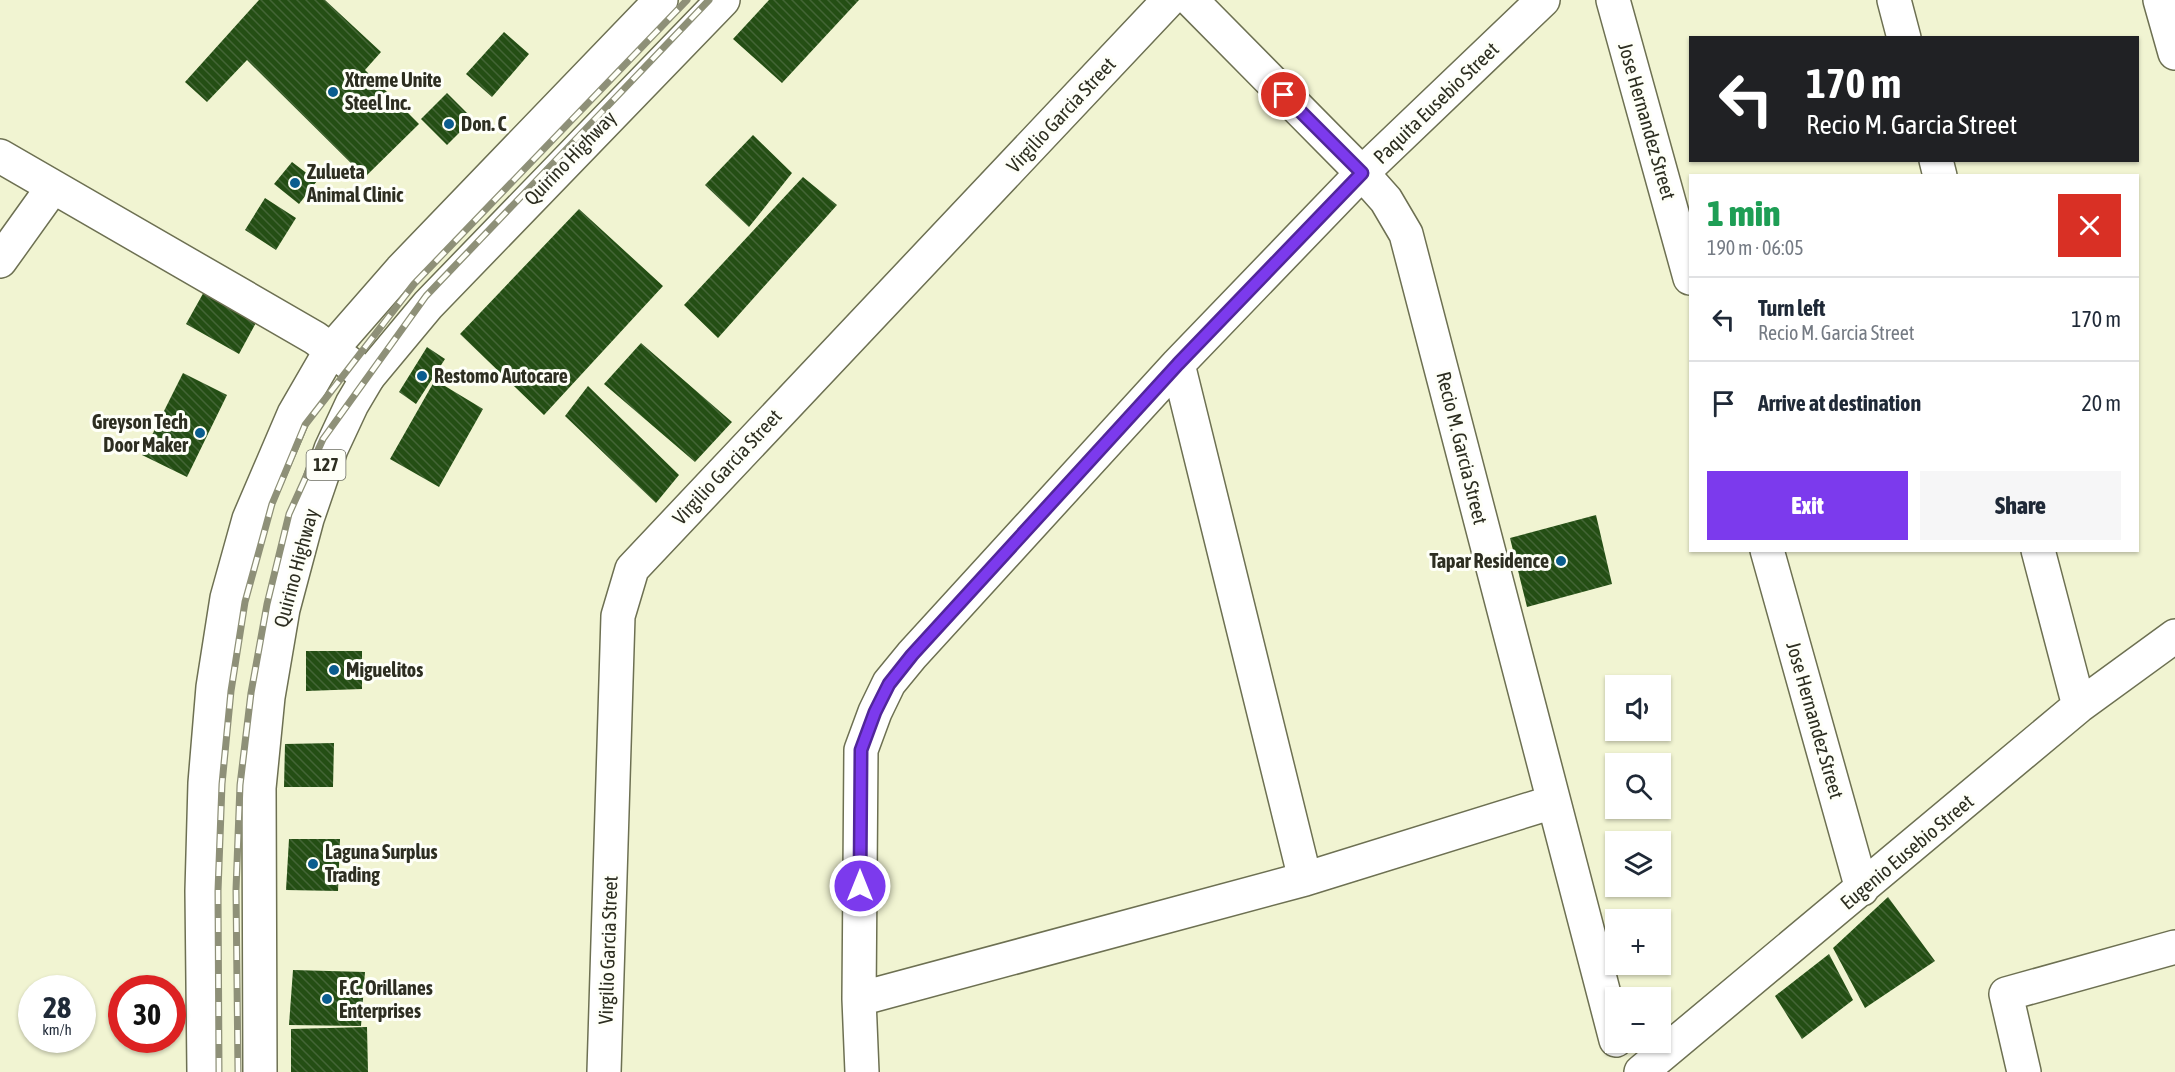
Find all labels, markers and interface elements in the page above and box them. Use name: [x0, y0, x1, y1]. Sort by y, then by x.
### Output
street label: Paquita Eusebio Street: [1368, 37, 1503, 168]
street label: Jose Hernandez Street: [1614, 40, 1681, 202]
street label: Virgilio Garcia Street: [1002, 52, 1120, 177]
text: 170 m: [1806, 59, 1901, 107]
icon: left: [1707, 60, 1785, 138]
place label: Xtreme Unite Steel Inc.: [344, 68, 442, 114]
pin: [1258, 69, 1309, 120]
icon: arrive: [1267, 78, 1300, 111]
marker: Xtreme Unite Steel Inc.: [326, 85, 340, 99]
street label: Quirino Highway: [519, 106, 620, 210]
text: Recio M. Garcia Street: [1806, 109, 2017, 140]
place label: Don. C: [461, 112, 507, 135]
marker: Don. C: [442, 117, 456, 131]
place label: Zulueta Animal Clinic: [306, 160, 404, 206]
marker: Zulueta Animal Clinic: [288, 176, 302, 190]
text: 1 min: [1707, 192, 1781, 234]
button: close: [2058, 194, 2121, 257]
text: 190 m · 06:05: [1707, 236, 1804, 259]
text: Turn left: [1758, 295, 1825, 321]
icon: left: [1707, 303, 1740, 336]
text: 170 m: [2071, 306, 2121, 332]
text: Recio M. Garcia Street: [1758, 321, 1915, 344]
place label: Restomo Autocare: [434, 364, 568, 387]
marker: Restomo Autocare: [415, 369, 429, 383]
street label: Recio M. Garcia Street: [1432, 369, 1493, 527]
icon: arrive: [1707, 387, 1740, 420]
text: Arrive at destination: [1758, 390, 1921, 416]
text: 20 m: [2081, 390, 2121, 416]
street label: Virgilio Garcia Street: [668, 404, 786, 529]
place label: Greyson Tech Door Maker: [92, 410, 189, 456]
marker: Greyson Tech Door Maker: [193, 426, 207, 440]
road number: 127: [306, 450, 346, 480]
button: Exit: [1707, 471, 1908, 540]
button: Share: [1920, 471, 2121, 540]
street label: Quirino Highway: [269, 506, 322, 630]
place label: Tapar Residence: [1429, 549, 1549, 572]
marker: Tapar Residence: [1554, 554, 1568, 568]
street label: Jose Hernandez Street: [1782, 639, 1849, 801]
place label: Miguelitos: [346, 658, 423, 681]
marker: Miguelitos: [327, 663, 341, 677]
map controls: [1605, 675, 1671, 1053]
button: sound: [1605, 675, 1671, 741]
button: search: [1605, 753, 1671, 819]
street label: Eugenio Eusebio Street: [1836, 789, 1978, 914]
button: layers: [1605, 831, 1671, 897]
place label: Laguna Surplus Trading: [325, 840, 438, 886]
position arrow: [828, 854, 892, 918]
marker: Laguna Surplus Trading: [306, 857, 320, 871]
street label: Virgilio Garcia Street: [593, 875, 622, 1025]
button: +: [1605, 909, 1671, 975]
speed limit sign: 30: [108, 975, 186, 1053]
place label: F.C. Orillanes Enterprises: [339, 976, 433, 1022]
button: −: [1605, 987, 1671, 1053]
text: 28: [43, 990, 71, 1024]
marker: F.C. Orillanes Enterprises: [320, 992, 334, 1006]
text: km/h: [42, 1021, 72, 1038]

